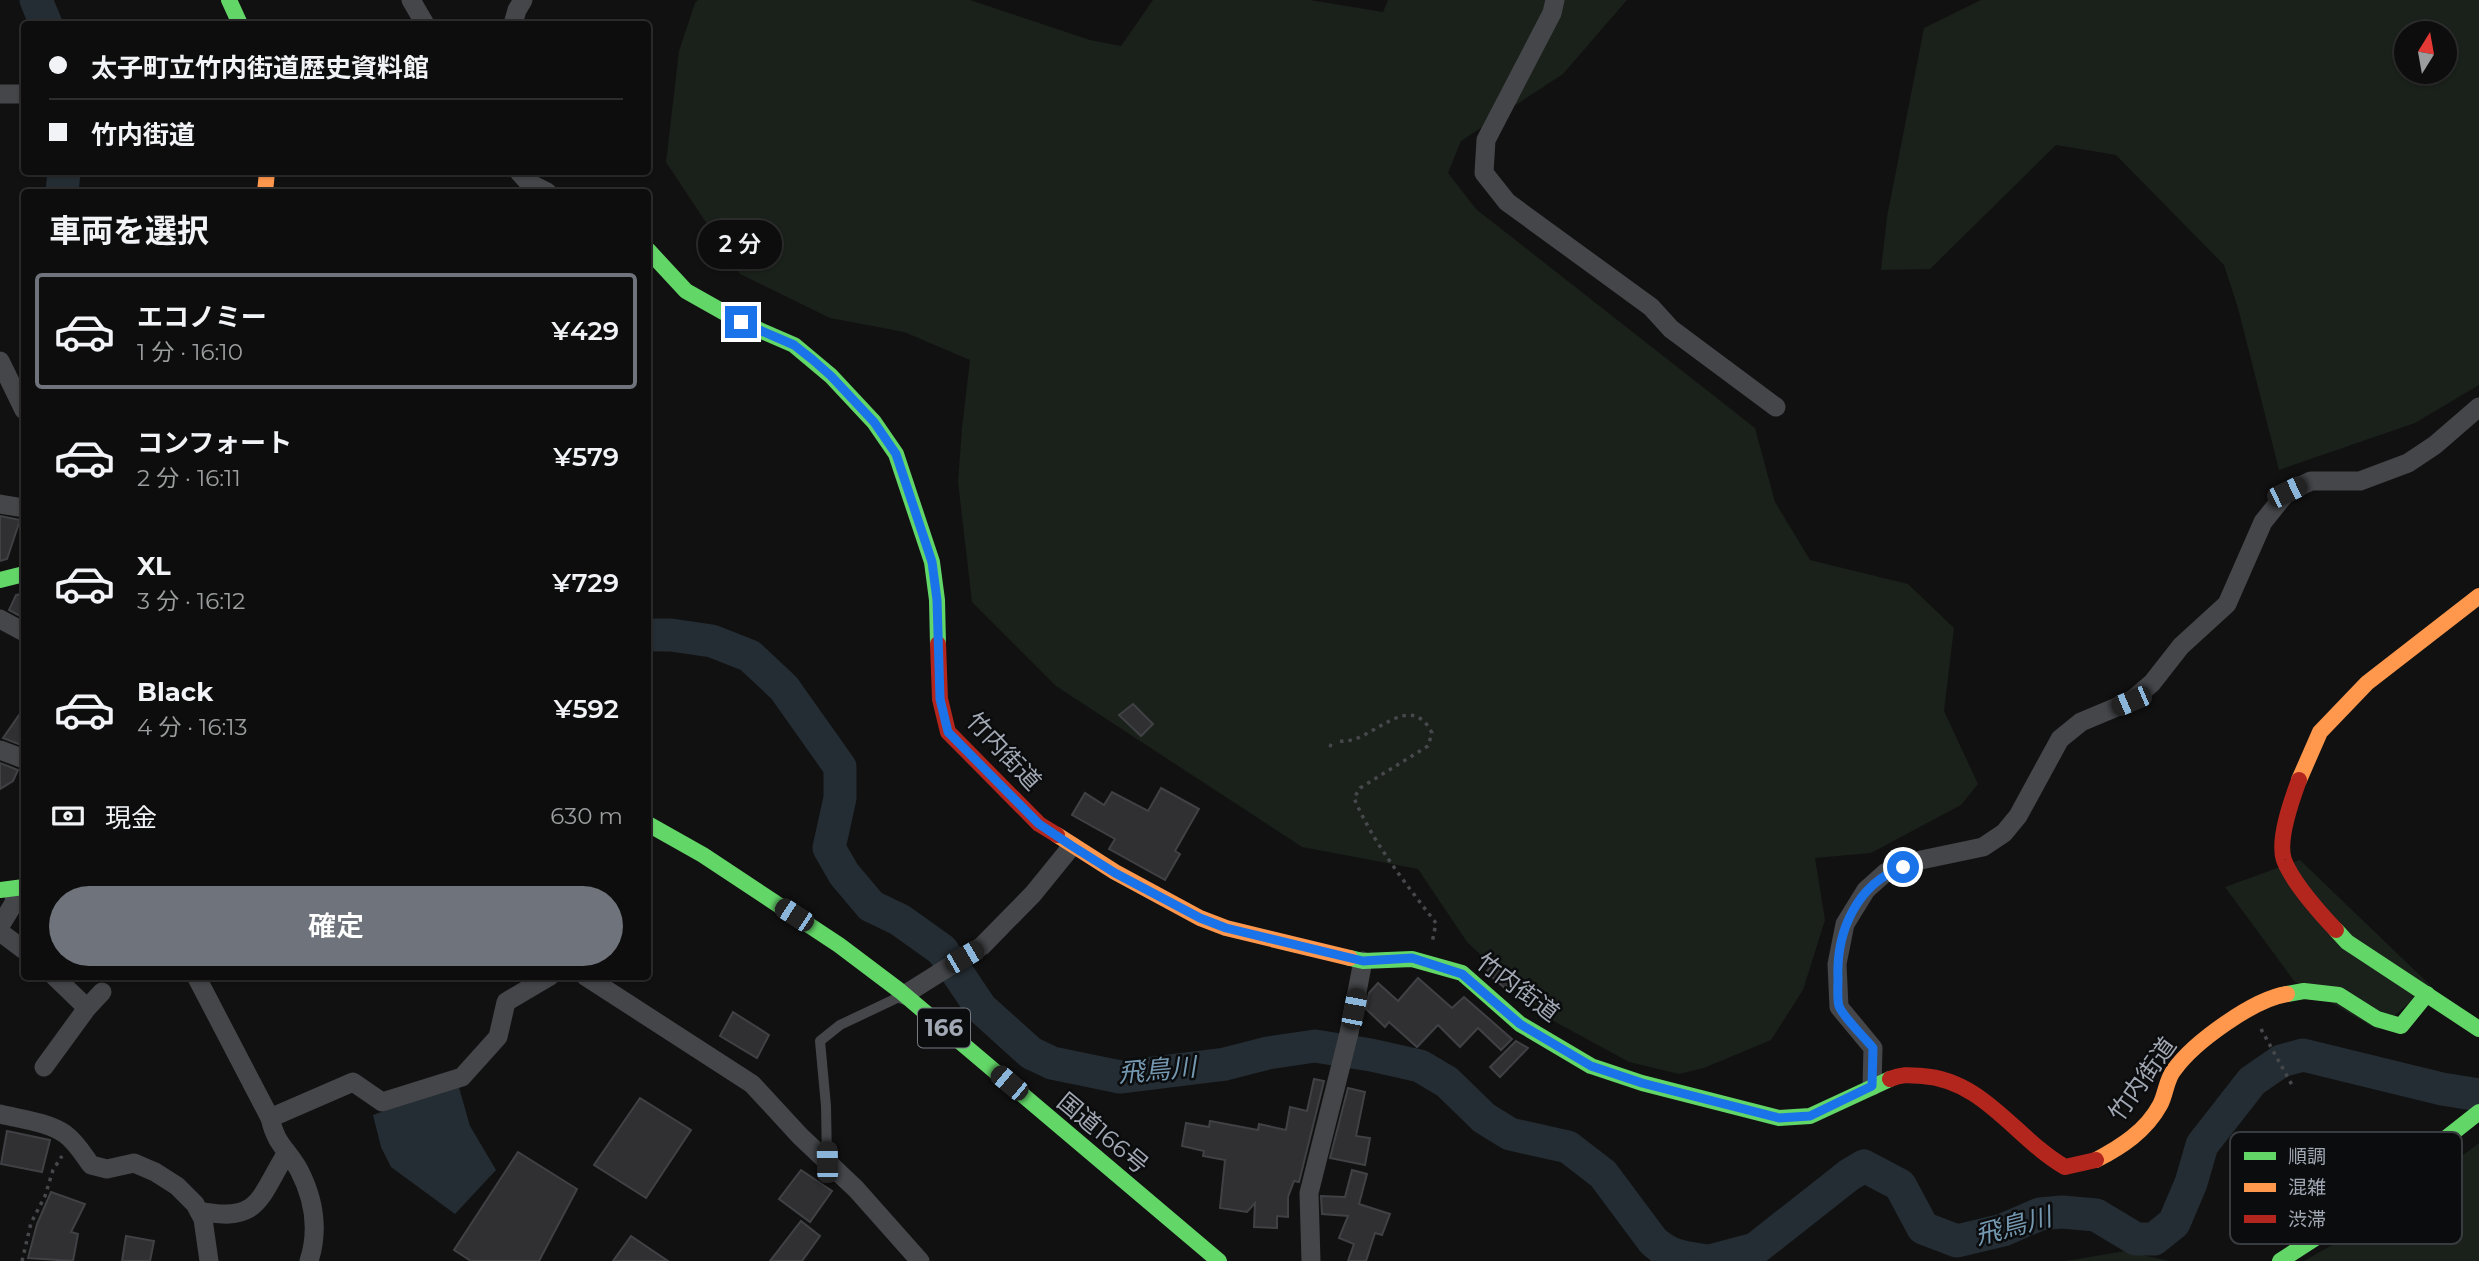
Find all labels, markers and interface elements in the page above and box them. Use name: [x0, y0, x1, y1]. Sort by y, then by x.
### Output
north arrow: [2394, 21, 2457, 84]
map controls: [2394, 21, 2457, 84]
text: 太子町立竹内街道歴史資料館: [91, 52, 429, 84]
text: 竹内街道: [91, 119, 195, 151]
text: 車両を選択: [49, 211, 209, 250]
callout: 2 分: [699, 220, 783, 270]
text: 2 分: [719, 230, 761, 258]
icon: car: [53, 300, 116, 363]
text: エコノミー: [137, 301, 267, 333]
route end: [725, 306, 757, 338]
text: ¥429: [551, 315, 619, 347]
text: 1 分 · 16:10: [137, 338, 243, 366]
icon: car: [53, 426, 116, 489]
text: コンフォート: [137, 427, 292, 459]
text: ¥579: [553, 441, 619, 473]
text: 2 分 · 16:11: [137, 464, 241, 492]
car: [2264, 473, 2311, 511]
text: XL: [137, 550, 171, 582]
icon: car: [53, 552, 116, 615]
text: ¥729: [552, 567, 619, 599]
text: 3 分 · 16:12: [137, 587, 245, 615]
text: Black: [137, 676, 213, 708]
icon: car: [53, 678, 116, 741]
car: [2108, 683, 2155, 719]
text: ¥592: [554, 693, 619, 725]
street label: 竹内街道: [961, 706, 1047, 796]
text: 4 分 · 16:13: [137, 713, 248, 741]
icon: cash: [49, 797, 87, 835]
text: 現金: [105, 802, 157, 834]
text: 630 m: [550, 802, 623, 830]
route start: [1887, 851, 1919, 883]
button: 確定: [49, 886, 623, 966]
car: [771, 895, 818, 935]
car: [941, 937, 988, 977]
street label: 竹内街道: [1471, 947, 1565, 1027]
car: [1340, 986, 1369, 1032]
road number: 166: [918, 1009, 970, 1048]
street label: 竹内街道: [2102, 1032, 2182, 1126]
water label: 飛鳥川: [1117, 1050, 1200, 1089]
car: [987, 1061, 1032, 1105]
street label: 国道166号: [1052, 1087, 1154, 1179]
legend: [2230, 1132, 2462, 1244]
car: [817, 1141, 838, 1183]
text: 順調: [2288, 1145, 2326, 1168]
text: 混雑: [2288, 1176, 2326, 1199]
water label: 飛鳥川: [1971, 1200, 2058, 1252]
text: 渋滞: [2288, 1208, 2326, 1231]

